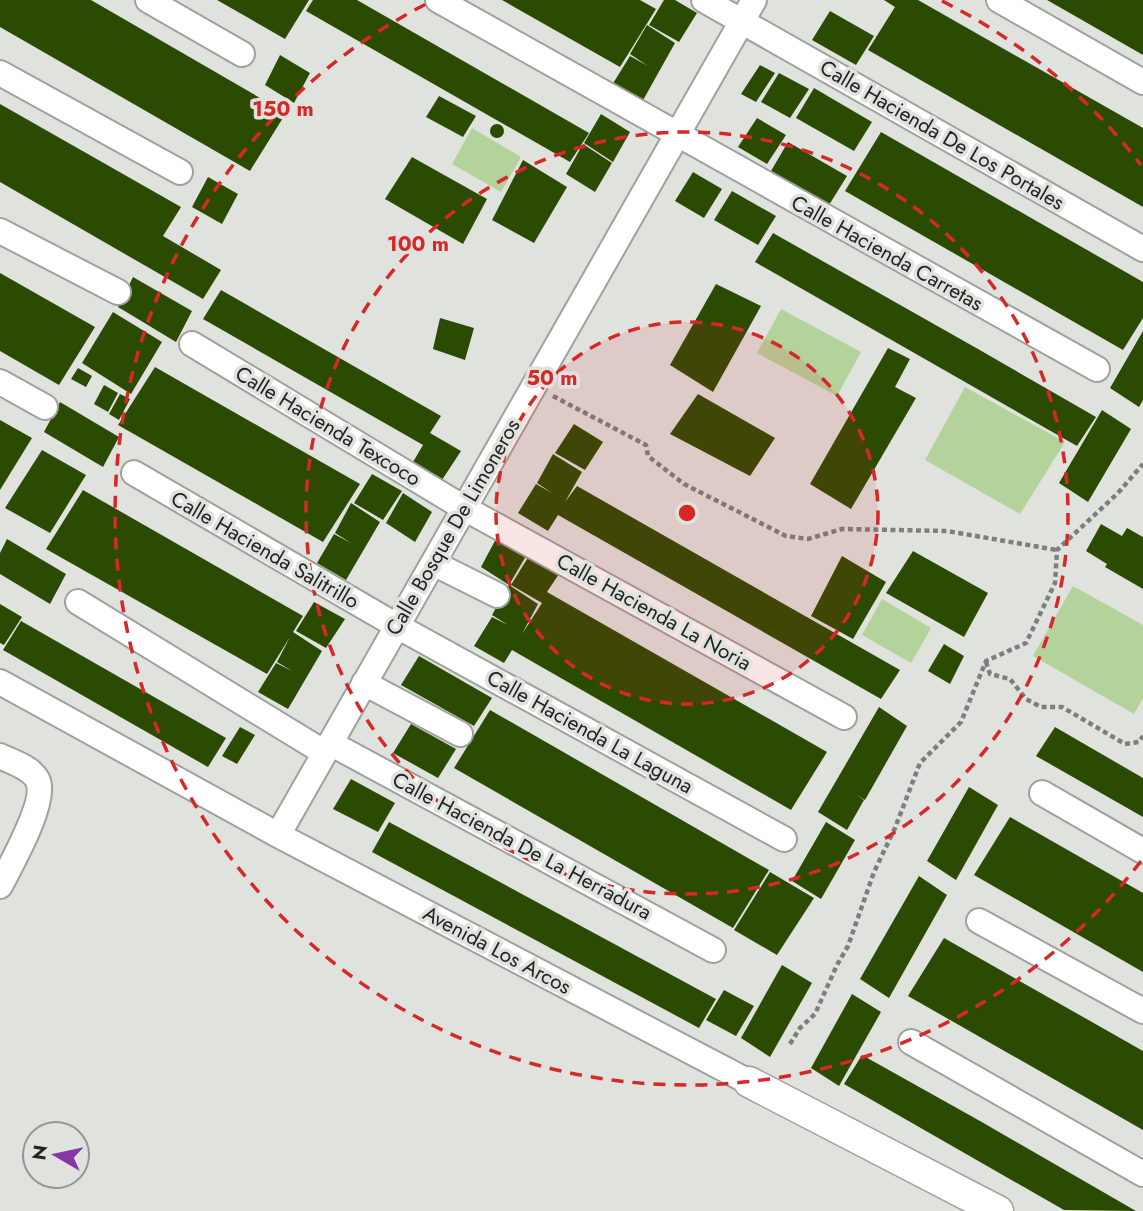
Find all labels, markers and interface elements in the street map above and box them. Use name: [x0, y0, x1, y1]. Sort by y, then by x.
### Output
street label: Calle Hacienda De Los Portales: [814, 53, 1070, 217]
text: 150 m: [252, 94, 314, 124]
street label: Calle Hacienda Carretas: [786, 188, 988, 318]
text: 100 m: [387, 229, 449, 259]
street label: Calle Hacienda Texcoco: [230, 359, 426, 493]
text: 50 m: [527, 363, 577, 393]
street label: Calle Bosque De Limoneros: [379, 413, 527, 641]
street label: Calle Hacienda Salitrillo: [165, 484, 365, 616]
centre of rings: [675, 501, 699, 525]
street label: Calle Hacienda La Noria: [551, 546, 757, 678]
street label: Calle Hacienda La Laguna: [481, 663, 699, 801]
street label: Calle Hacienda De La Herradura: [387, 765, 657, 927]
street label: Avenida Los Arcos: [418, 898, 576, 1002]
north arrow: [21, 1120, 91, 1190]
text: N: [25, 1143, 54, 1162]

